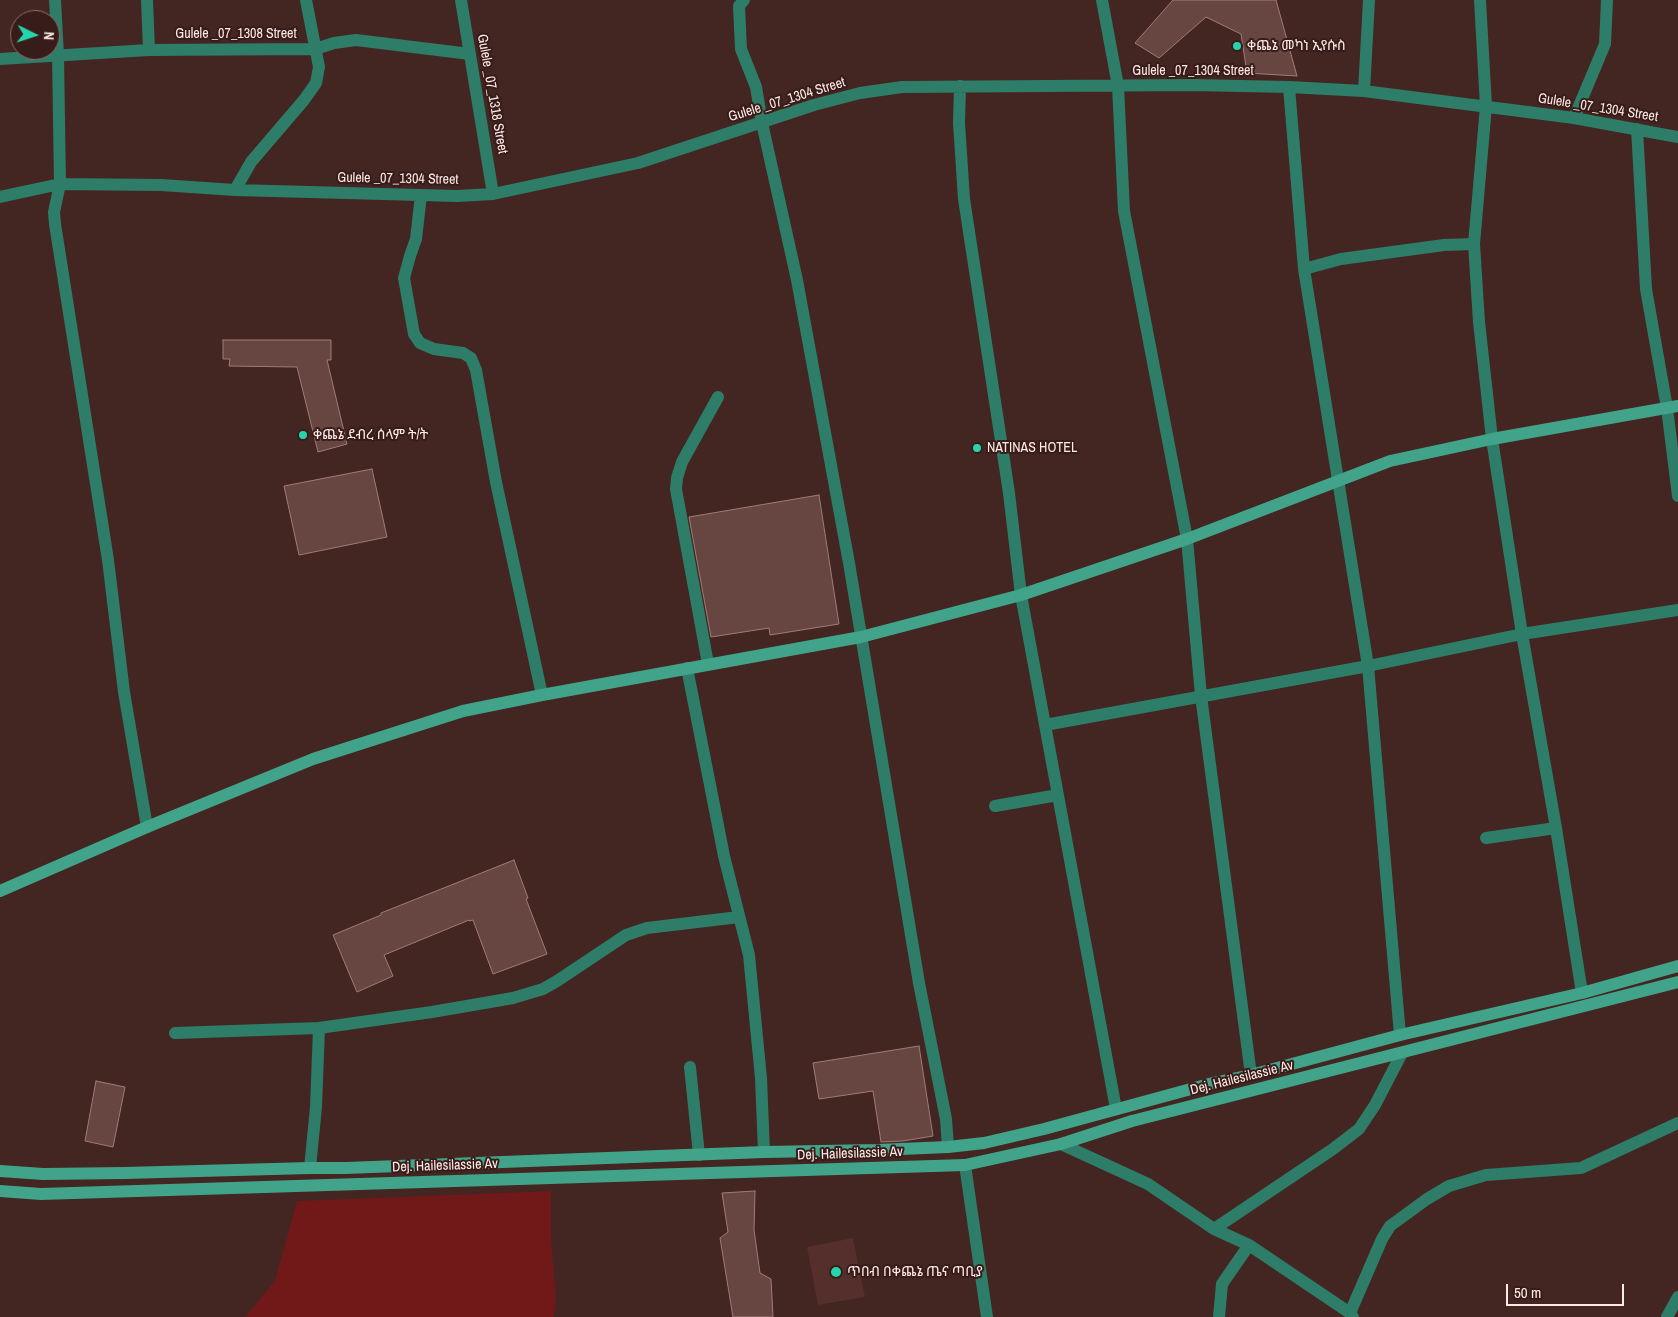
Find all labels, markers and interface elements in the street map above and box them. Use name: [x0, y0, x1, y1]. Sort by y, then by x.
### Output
north arrow: [10, 10, 60, 60]
street label: Gulele _07_1308 Street: [175, 26, 297, 42]
text: N: [40, 31, 58, 41]
street label: Gulele _07_1318 Street: [473, 33, 511, 155]
place label: ቀጨኔ መካነ ኢየሱስ: [1247, 38, 1346, 54]
marker: ቀጨኔ መካነ ኢየሱስ: [1231, 40, 1243, 52]
street label: Gulele _07_1304 Street: [1132, 63, 1254, 79]
street label: Gulele _07_1304 Street: [727, 74, 847, 126]
street label: Gulele _07_1304 Street: [1537, 90, 1659, 126]
street label: Gulele _07_1304 Street: [337, 170, 459, 188]
place label: ቀጨኔ ደብረ ሰላም ት/ት: [313, 427, 428, 443]
marker: ቀጨኔ ደብረ ሰላም ት/ት: [297, 429, 309, 441]
place label: NATINAS HOTEL: [987, 440, 1077, 456]
marker: NATINAS HOTEL: [971, 442, 983, 454]
street label: Dej. Hailesilassie Av: [1189, 1057, 1295, 1099]
street label: Dej. Hailesilassie Av: [797, 1144, 903, 1164]
street label: Dej. Hailesilassie Av: [392, 1156, 498, 1176]
place label: ጥበብ በቀጨኔ ጤና ጣቢያ: [847, 1264, 983, 1280]
marker: ጥበብ በቀጨኔ ጤና ጣቢያ: [829, 1265, 843, 1279]
scale bar: [1508, 1274, 1626, 1306]
text: 50 m: [1514, 1282, 1541, 1303]

